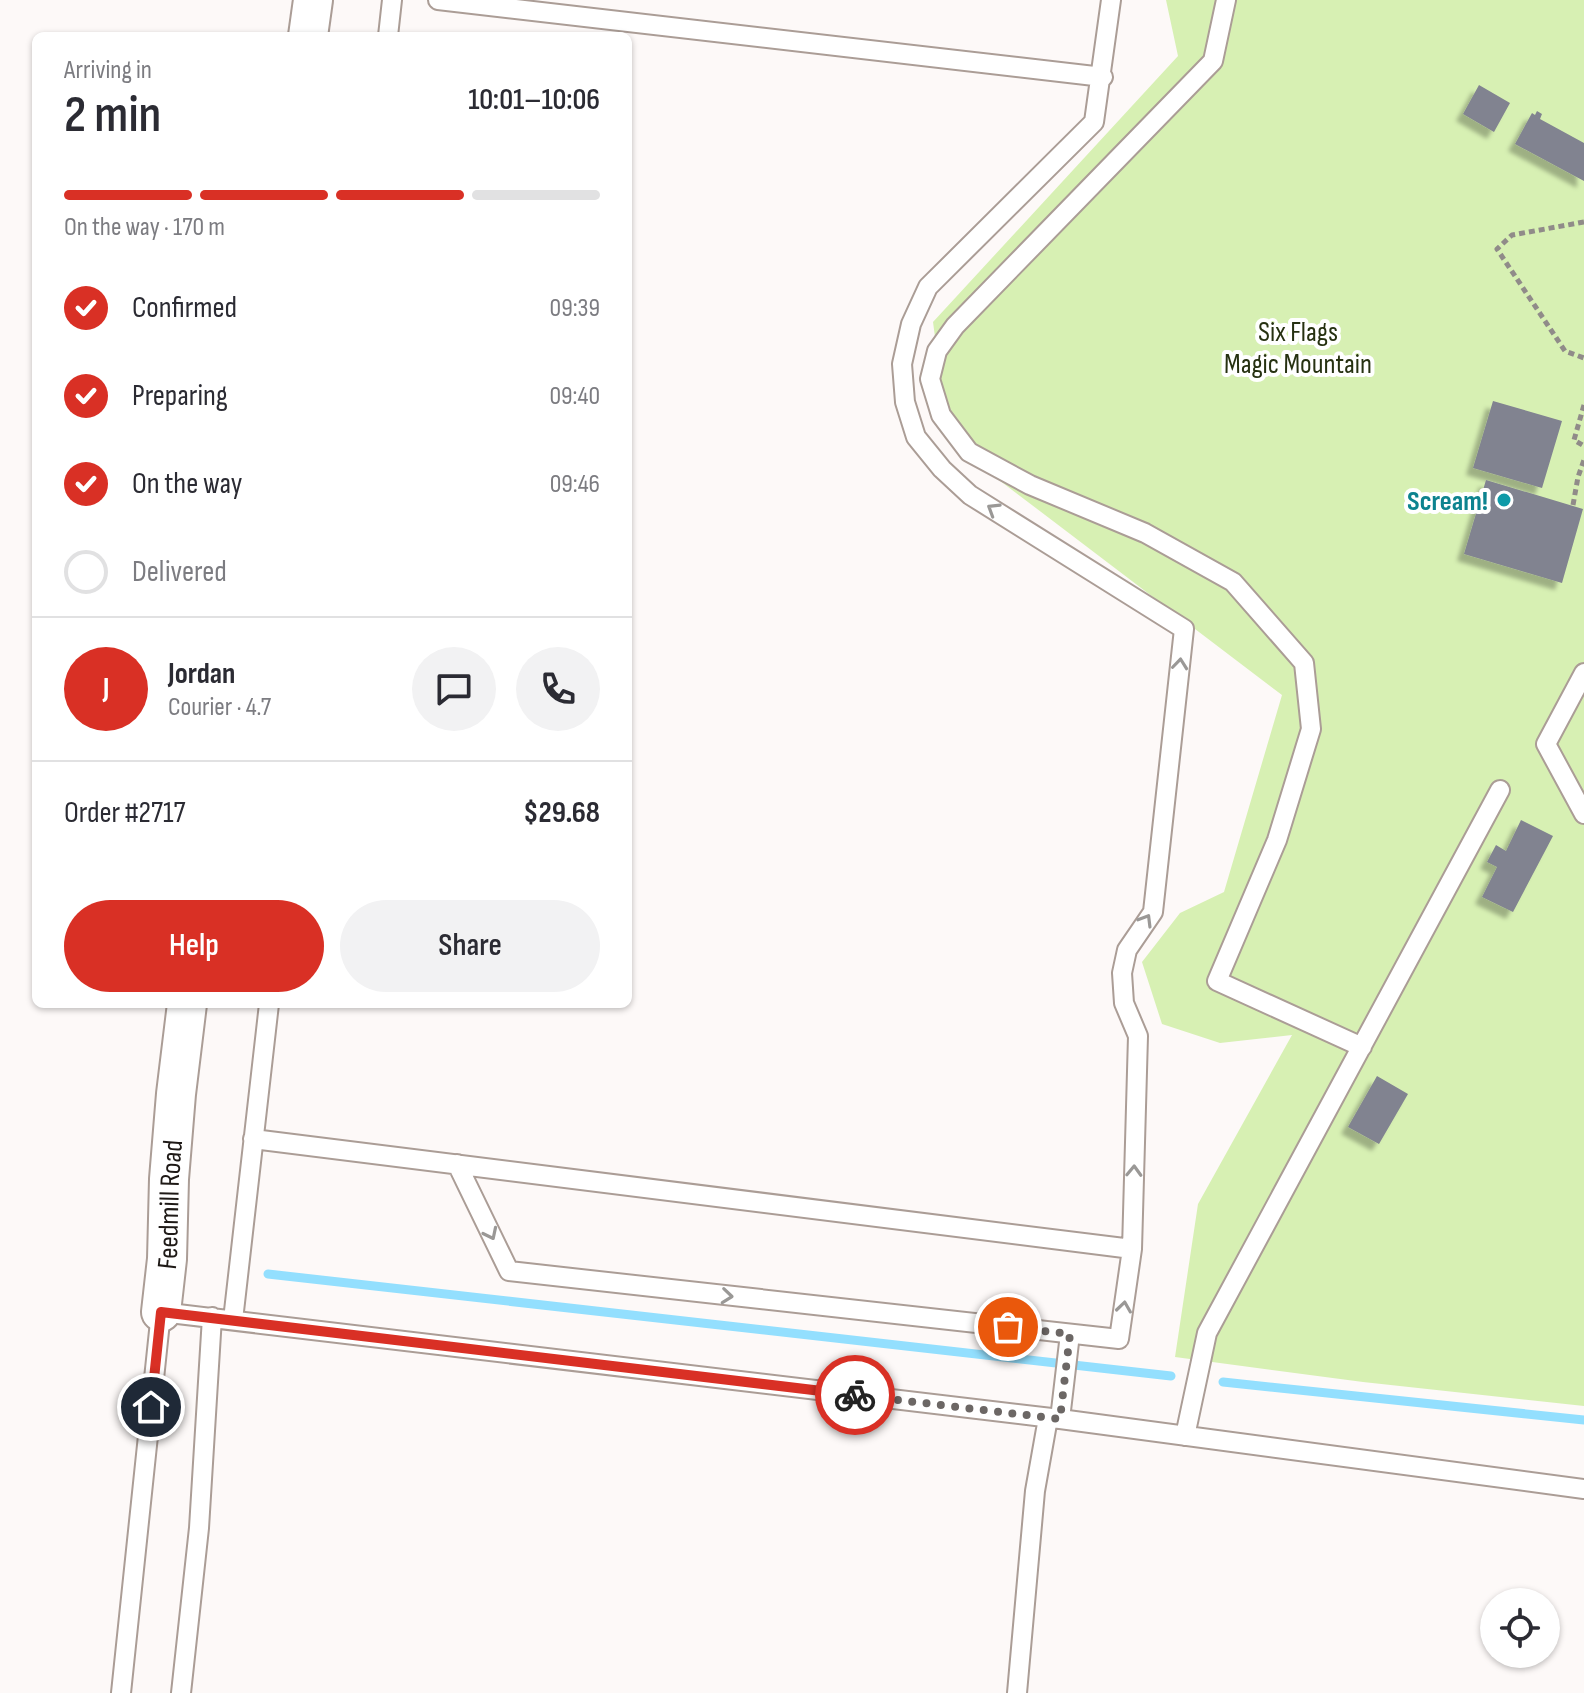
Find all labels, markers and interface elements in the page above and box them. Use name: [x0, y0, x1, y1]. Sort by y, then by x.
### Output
text: Arriving in: [64, 55, 152, 86]
text: 10:01–10:06: [468, 82, 600, 118]
text: 2 min: [64, 84, 161, 147]
text: On the way · 170 m: [64, 212, 225, 243]
icon: check: [64, 286, 108, 330]
text: Confirmed: [132, 290, 237, 326]
text: 09:39: [550, 293, 600, 324]
park label: Six Flags Magic Mountain: [1224, 316, 1372, 381]
icon: check: [64, 374, 108, 418]
text: Preparing: [132, 378, 228, 414]
text: 09:40: [550, 381, 600, 412]
icon: check: [64, 462, 108, 506]
text: On the way: [132, 466, 242, 502]
text: 09:46: [550, 469, 600, 500]
place label: Scream!: [1407, 485, 1488, 518]
marker: Scream!: [1495, 491, 1513, 509]
one-way arrow: [987, 503, 1002, 519]
text: Delivered: [132, 554, 227, 590]
button: chat: [412, 647, 496, 731]
button: phone: [516, 647, 600, 731]
text: Jordan: [168, 656, 235, 692]
one-way arrow: [1171, 657, 1188, 670]
text: J: [103, 671, 109, 707]
text: Courier · 4.7: [168, 692, 271, 723]
text: Order #2717: [64, 795, 185, 831]
text: $29.68: [523, 795, 600, 831]
button: Help: [64, 900, 324, 992]
button: Share: [340, 900, 600, 992]
one-way arrow: [1136, 914, 1152, 929]
street label: Feedmill Road: [151, 1139, 190, 1271]
one-way arrow: [1125, 1164, 1143, 1177]
one-way arrow: [481, 1226, 497, 1241]
one-way arrow: [721, 1287, 734, 1304]
pin: [974, 1293, 1042, 1361]
one-way arrow: [1115, 1300, 1132, 1314]
icon: bag: [986, 1305, 1030, 1349]
courier: [815, 1355, 895, 1435]
pin: [117, 1373, 185, 1441]
icon: bike: [833, 1373, 877, 1417]
icon: home: [129, 1385, 173, 1429]
map controls: [1480, 1588, 1560, 1668]
button: locate: [1480, 1588, 1560, 1668]

